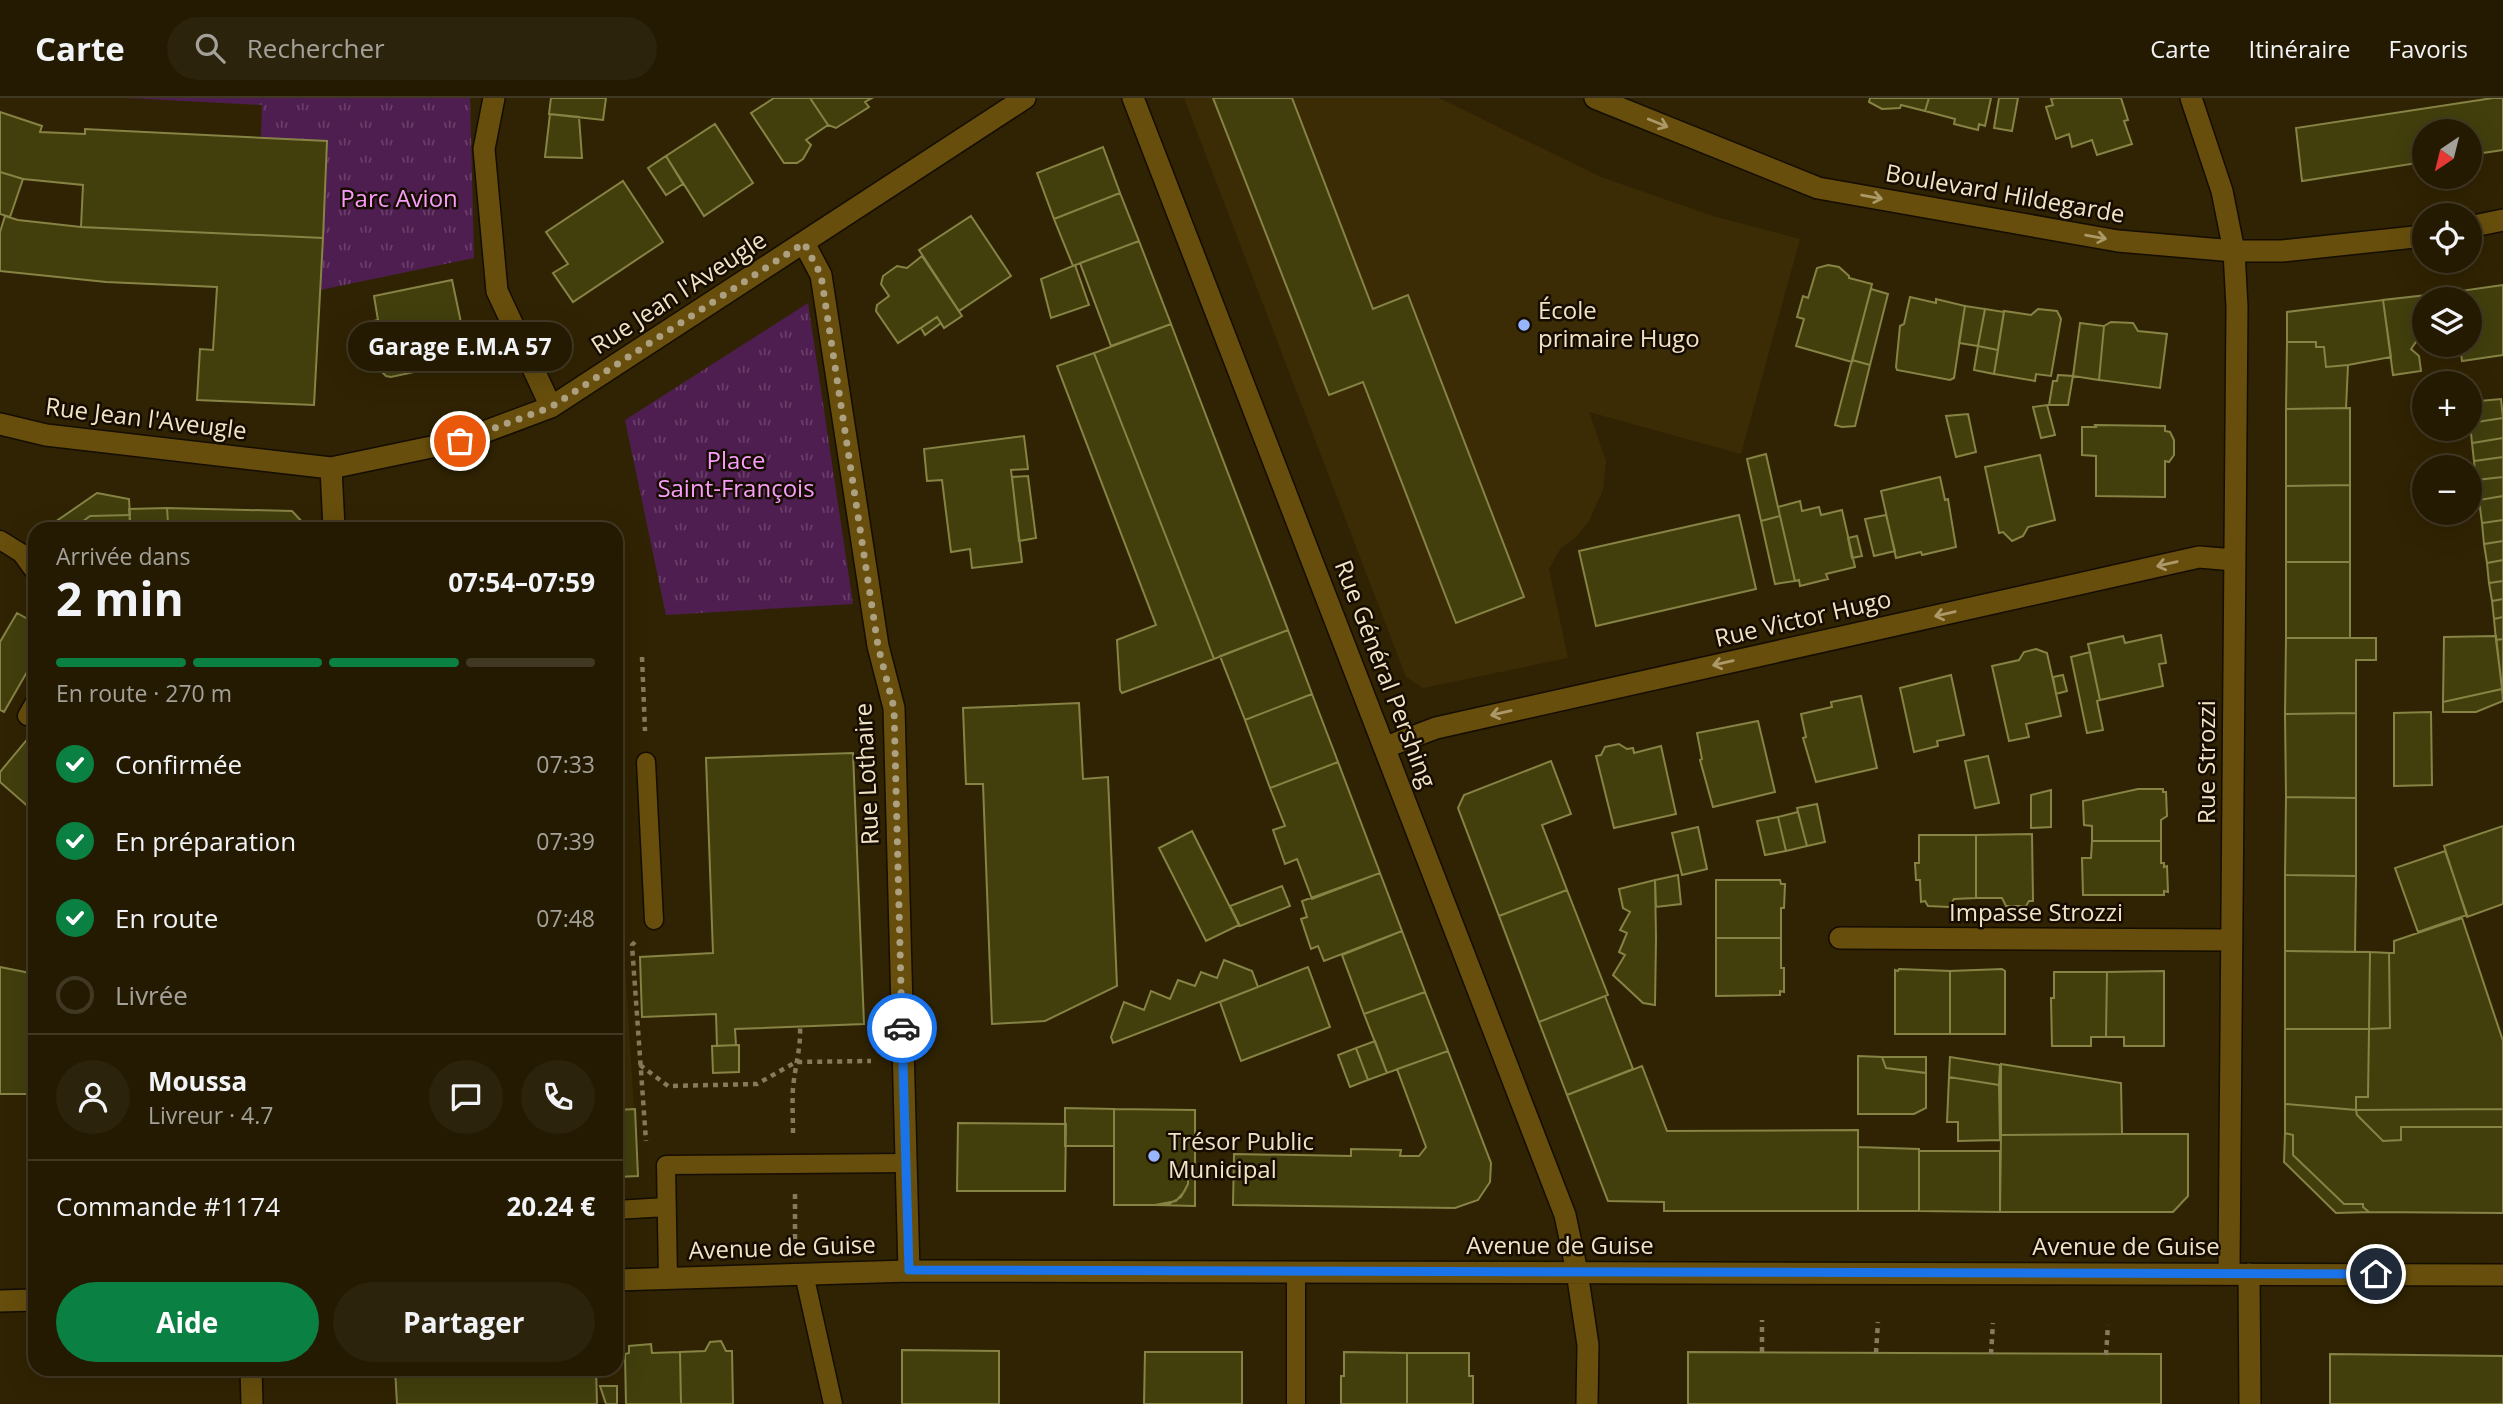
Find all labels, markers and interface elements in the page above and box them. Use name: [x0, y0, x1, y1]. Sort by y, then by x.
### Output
search box: [167, 17, 657, 80]
text: Carte: [35, 26, 125, 71]
icon: search: [191, 29, 229, 67]
text: Rechercher: [247, 30, 385, 66]
text: Carte: [2150, 32, 2211, 65]
text: Itinéraire: [2249, 32, 2351, 65]
text: Favoris: [2389, 32, 2468, 65]
one-way arrow: [1647, 118, 1668, 131]
north arrow: [2412, 119, 2482, 189]
map controls: [2412, 119, 2482, 525]
street label: Boulevard Hildegarde: [1883, 155, 2128, 230]
park label: Parc Avion: [340, 181, 458, 214]
one-way arrow: [1860, 191, 1883, 204]
button: locate: [2412, 203, 2482, 273]
street label: Rue Jean l'Aveugle: [584, 223, 772, 361]
one-way arrow: [2084, 231, 2107, 244]
button: layers: [2412, 287, 2482, 357]
place label: École primaire Hugo: [1538, 293, 1700, 354]
marker: École primaire Hugo: [1516, 317, 1532, 333]
callout: Garage E.M.A 57: [348, 322, 572, 371]
text: Garage E.M.A 57: [368, 330, 552, 362]
button: +: [2412, 371, 2482, 441]
street label: Rue Jean l'Aveugle: [44, 389, 249, 446]
pin: [430, 411, 490, 471]
icon: bag: [441, 422, 479, 460]
park label: Place Saint-François: [657, 443, 815, 504]
button: −: [2412, 455, 2482, 525]
text: Arrivée dans: [56, 540, 190, 572]
street label: Rue Général Pershing: [1328, 555, 1445, 792]
one-way arrow: [2156, 558, 2179, 571]
text: 07:54–07:59: [448, 564, 595, 600]
text: 2 min: [56, 567, 184, 629]
street label: Rue Victor Hugo: [1711, 581, 1894, 654]
one-way arrow: [1934, 607, 1957, 621]
one-way arrow: [1712, 657, 1735, 671]
text: En route · 270 m: [56, 677, 232, 709]
street label: Rue Strozzi: [2189, 700, 2222, 824]
street label: Rue Lothaire: [845, 702, 886, 846]
one-way arrow: [1490, 707, 1513, 720]
icon: check: [56, 745, 94, 783]
text: Confirmée: [115, 746, 242, 782]
text: 07:33: [536, 748, 595, 780]
icon: check: [56, 822, 94, 860]
text: En préparation: [115, 823, 296, 859]
text: 07:39: [536, 825, 595, 857]
street label: Impasse Strozzi: [1949, 895, 2123, 928]
icon: check: [56, 899, 94, 937]
text: En route: [115, 900, 218, 936]
text: 07:48: [536, 902, 595, 934]
text: Livrée: [115, 977, 188, 1013]
courier: [867, 993, 937, 1063]
icon: car: [883, 1009, 921, 1047]
button: person: [56, 1060, 130, 1134]
button: chat: [429, 1060, 503, 1134]
button: phone: [521, 1060, 595, 1134]
text: Moussa: [148, 1063, 247, 1099]
text: Livreur · 4.7: [148, 1099, 273, 1131]
place label: Trésor Public Municipal: [1168, 1124, 1314, 1185]
marker: Trésor Public Municipal: [1146, 1148, 1162, 1164]
text: Commande #1174: [56, 1188, 280, 1224]
text: 20.24 €: [507, 1188, 595, 1224]
street label: Avenue de Guise: [688, 1227, 876, 1266]
street label: Avenue de Guise: [1466, 1228, 1654, 1261]
street label: Avenue de Guise: [2032, 1229, 2220, 1262]
pin: [2346, 1244, 2406, 1304]
icon: home: [2357, 1255, 2395, 1293]
button: Aide: [56, 1282, 319, 1362]
button: Partager: [333, 1282, 595, 1362]

